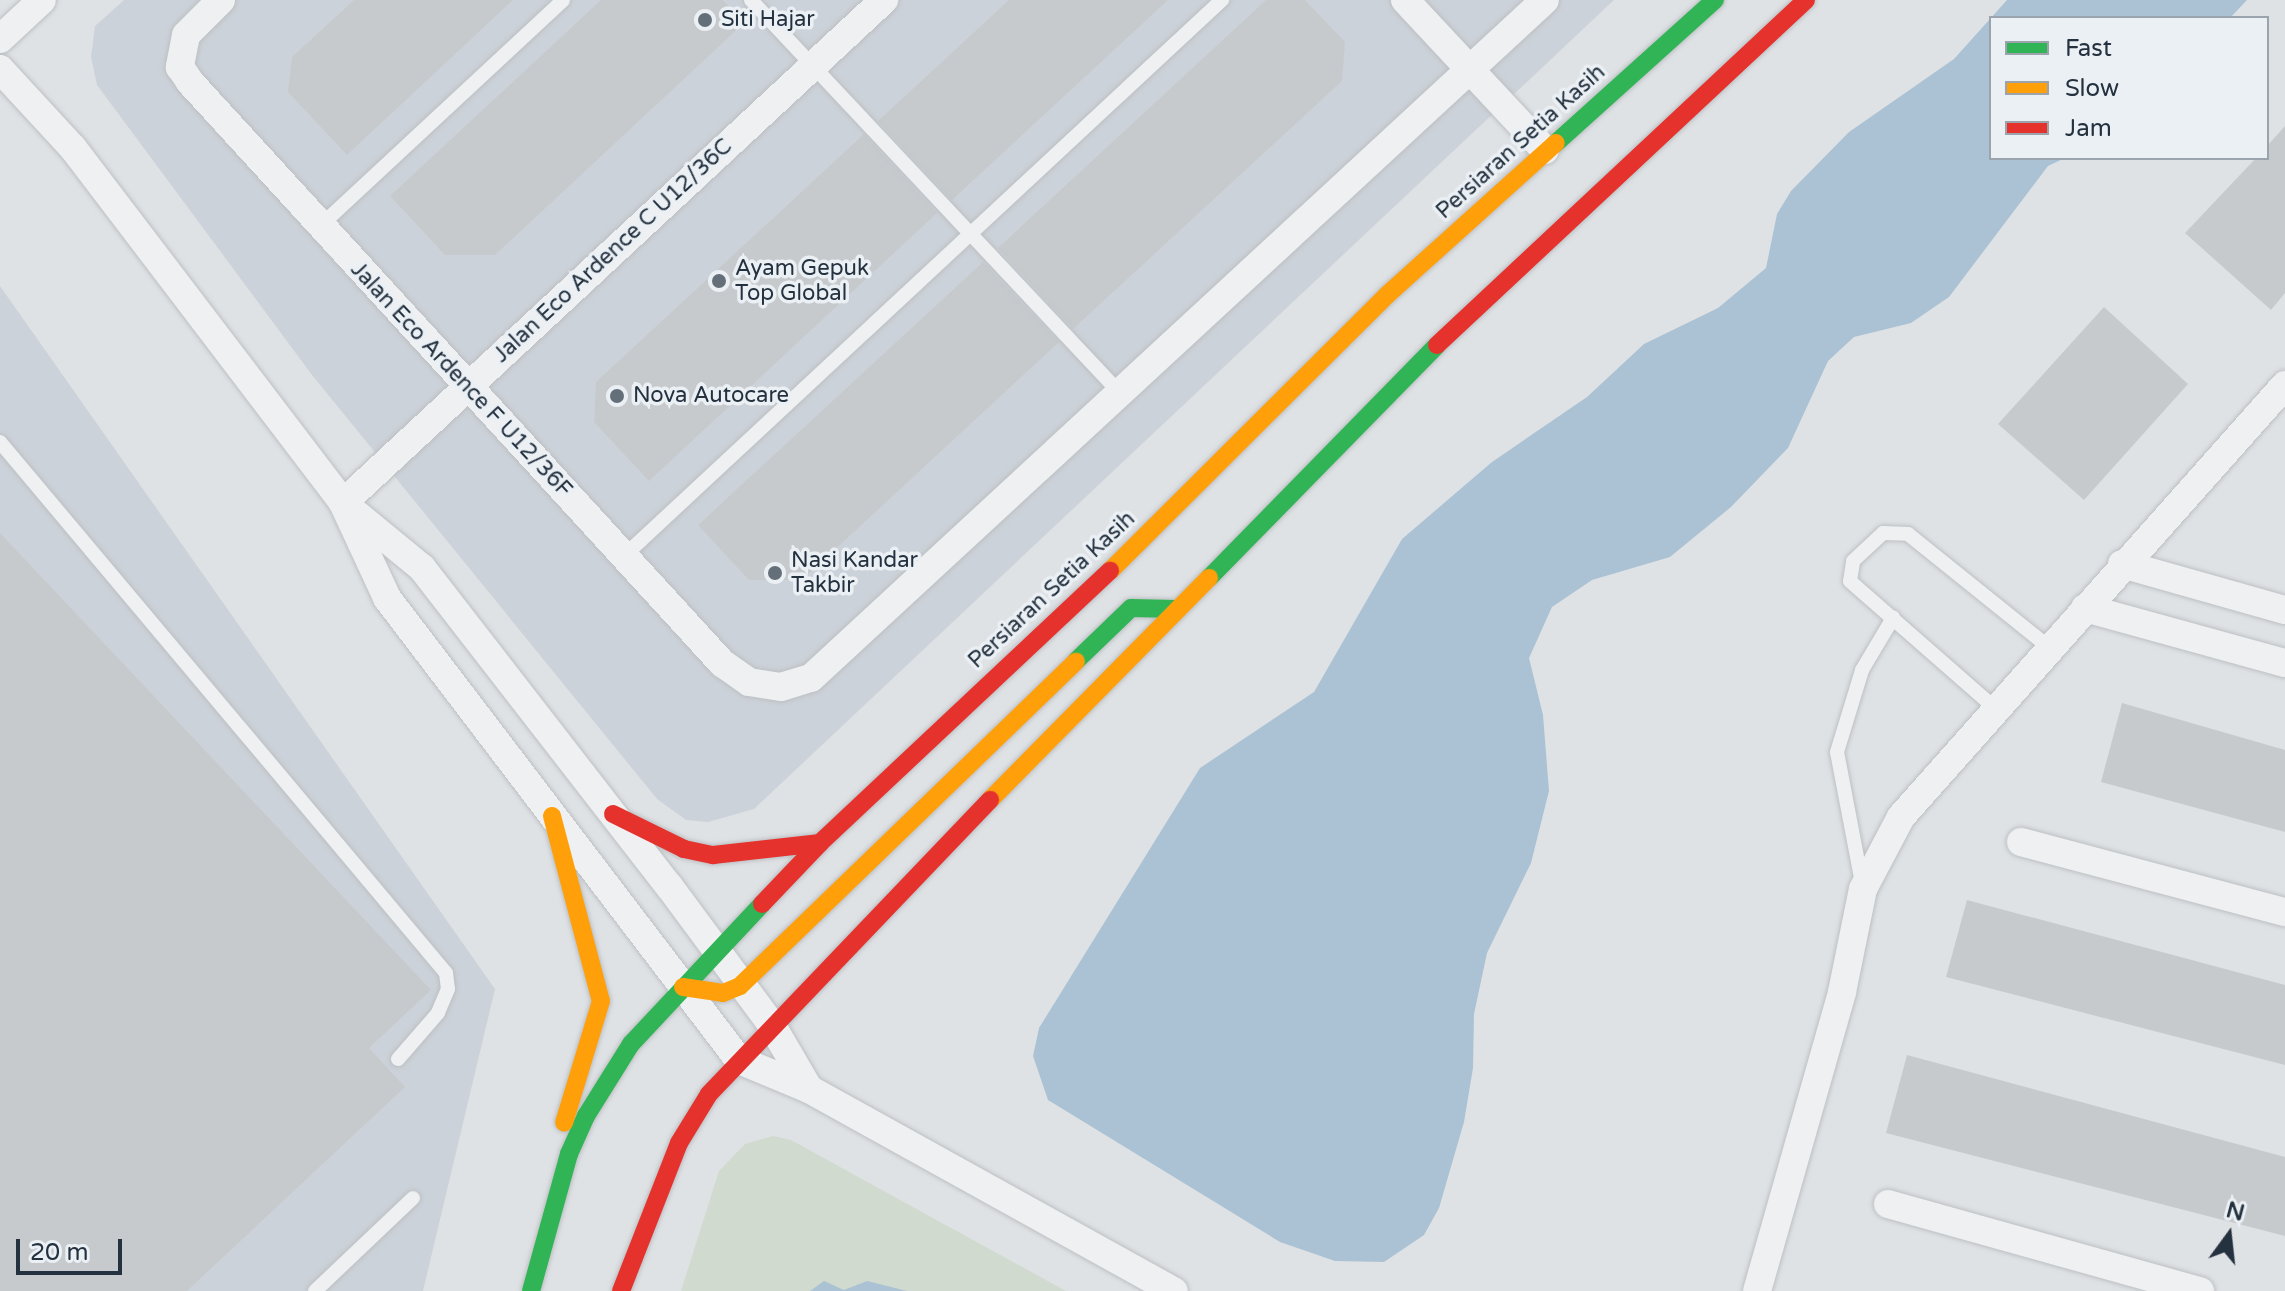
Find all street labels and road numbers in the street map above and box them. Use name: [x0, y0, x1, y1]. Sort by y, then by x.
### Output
street label: Persiaran Setia Kasih: [1431, 59, 1611, 225]
street label: Jalan Eco Ardence C U12/36C: [488, 134, 738, 368]
street label: Jalan Eco Ardence F U12/36F: [345, 257, 577, 503]
street label: Persiaran Setia Kasih: [963, 506, 1141, 674]

